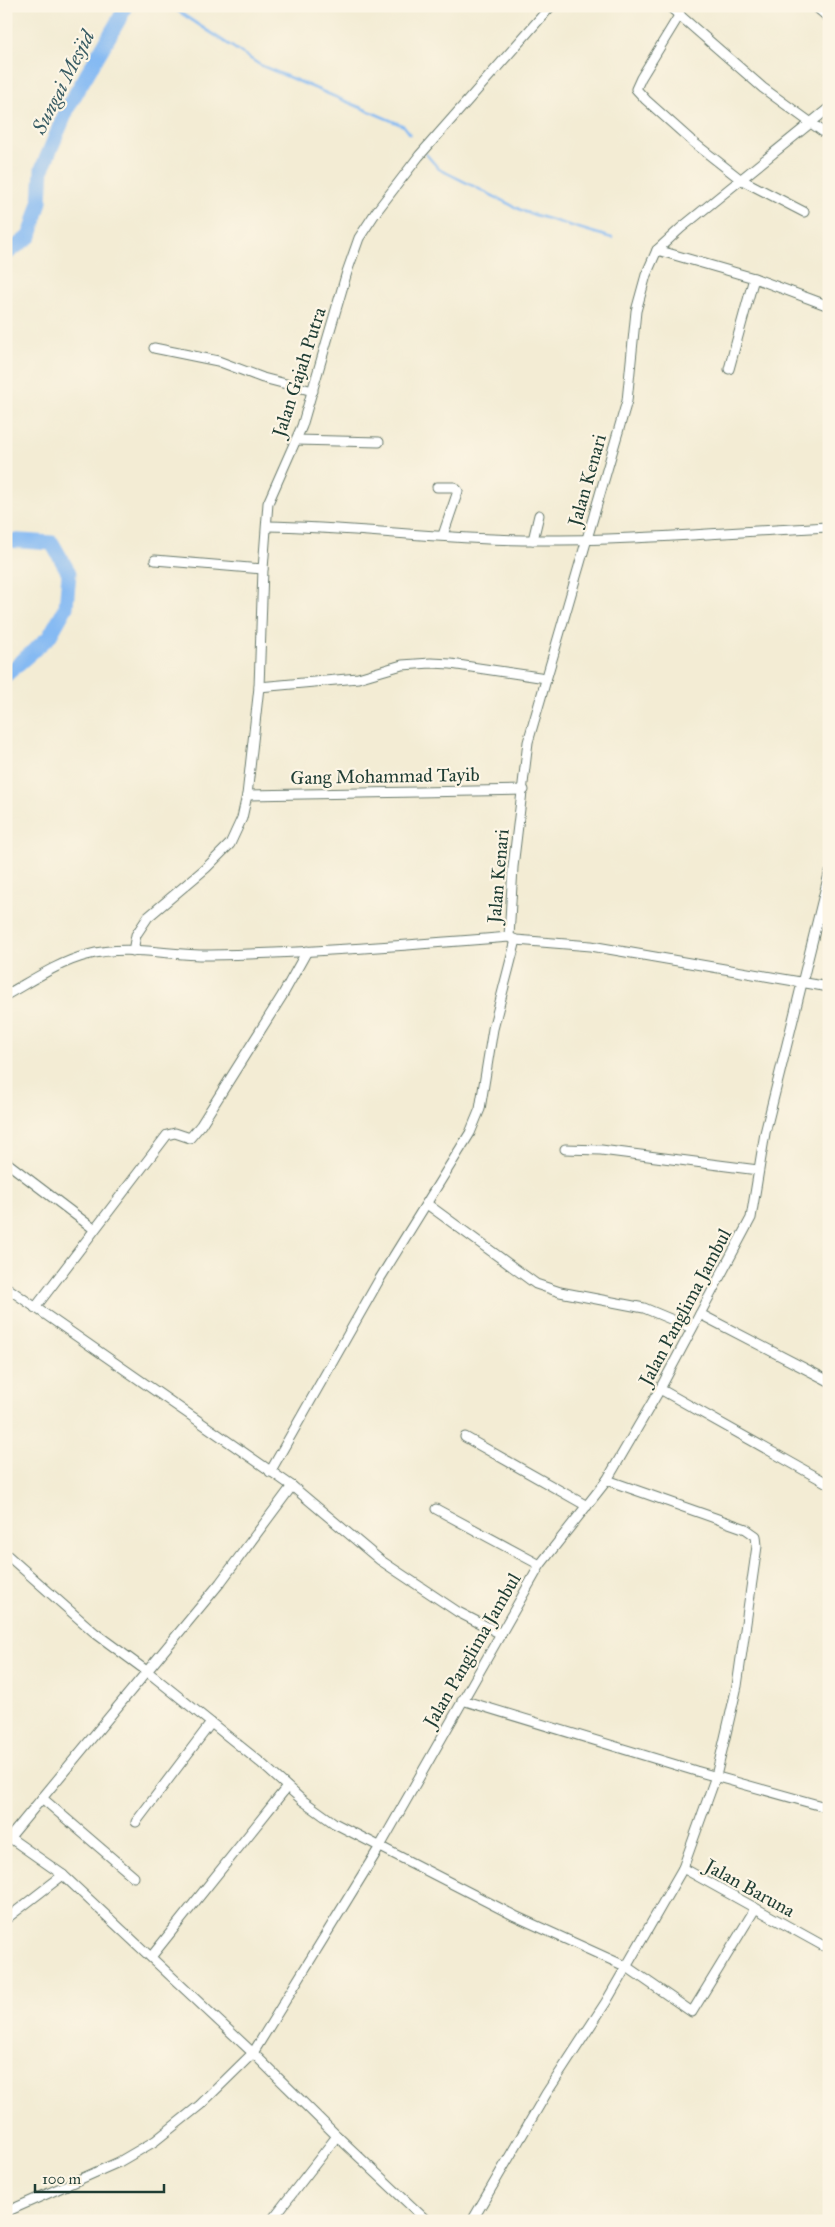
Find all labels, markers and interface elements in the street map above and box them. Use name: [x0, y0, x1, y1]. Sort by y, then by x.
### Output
water label: Sungai Mesjid: [26, 25, 100, 139]
street label: Jalan Gajah Putra: [267, 303, 332, 442]
street label: Jalan Kenari: [562, 431, 612, 531]
street label: Gang Mohammad Tayib: [290, 763, 480, 790]
street label: Jalan Kenari: [482, 828, 515, 926]
street label: Jalan Panglima Jambul: [633, 1224, 737, 1392]
street label: Jalan Panglima Jambul: [417, 1568, 527, 1734]
street label: Jalan Baruna: [699, 1853, 800, 1923]
scale bar: [35, 2162, 164, 2194]
text: 100 m: [42, 2170, 82, 2188]

